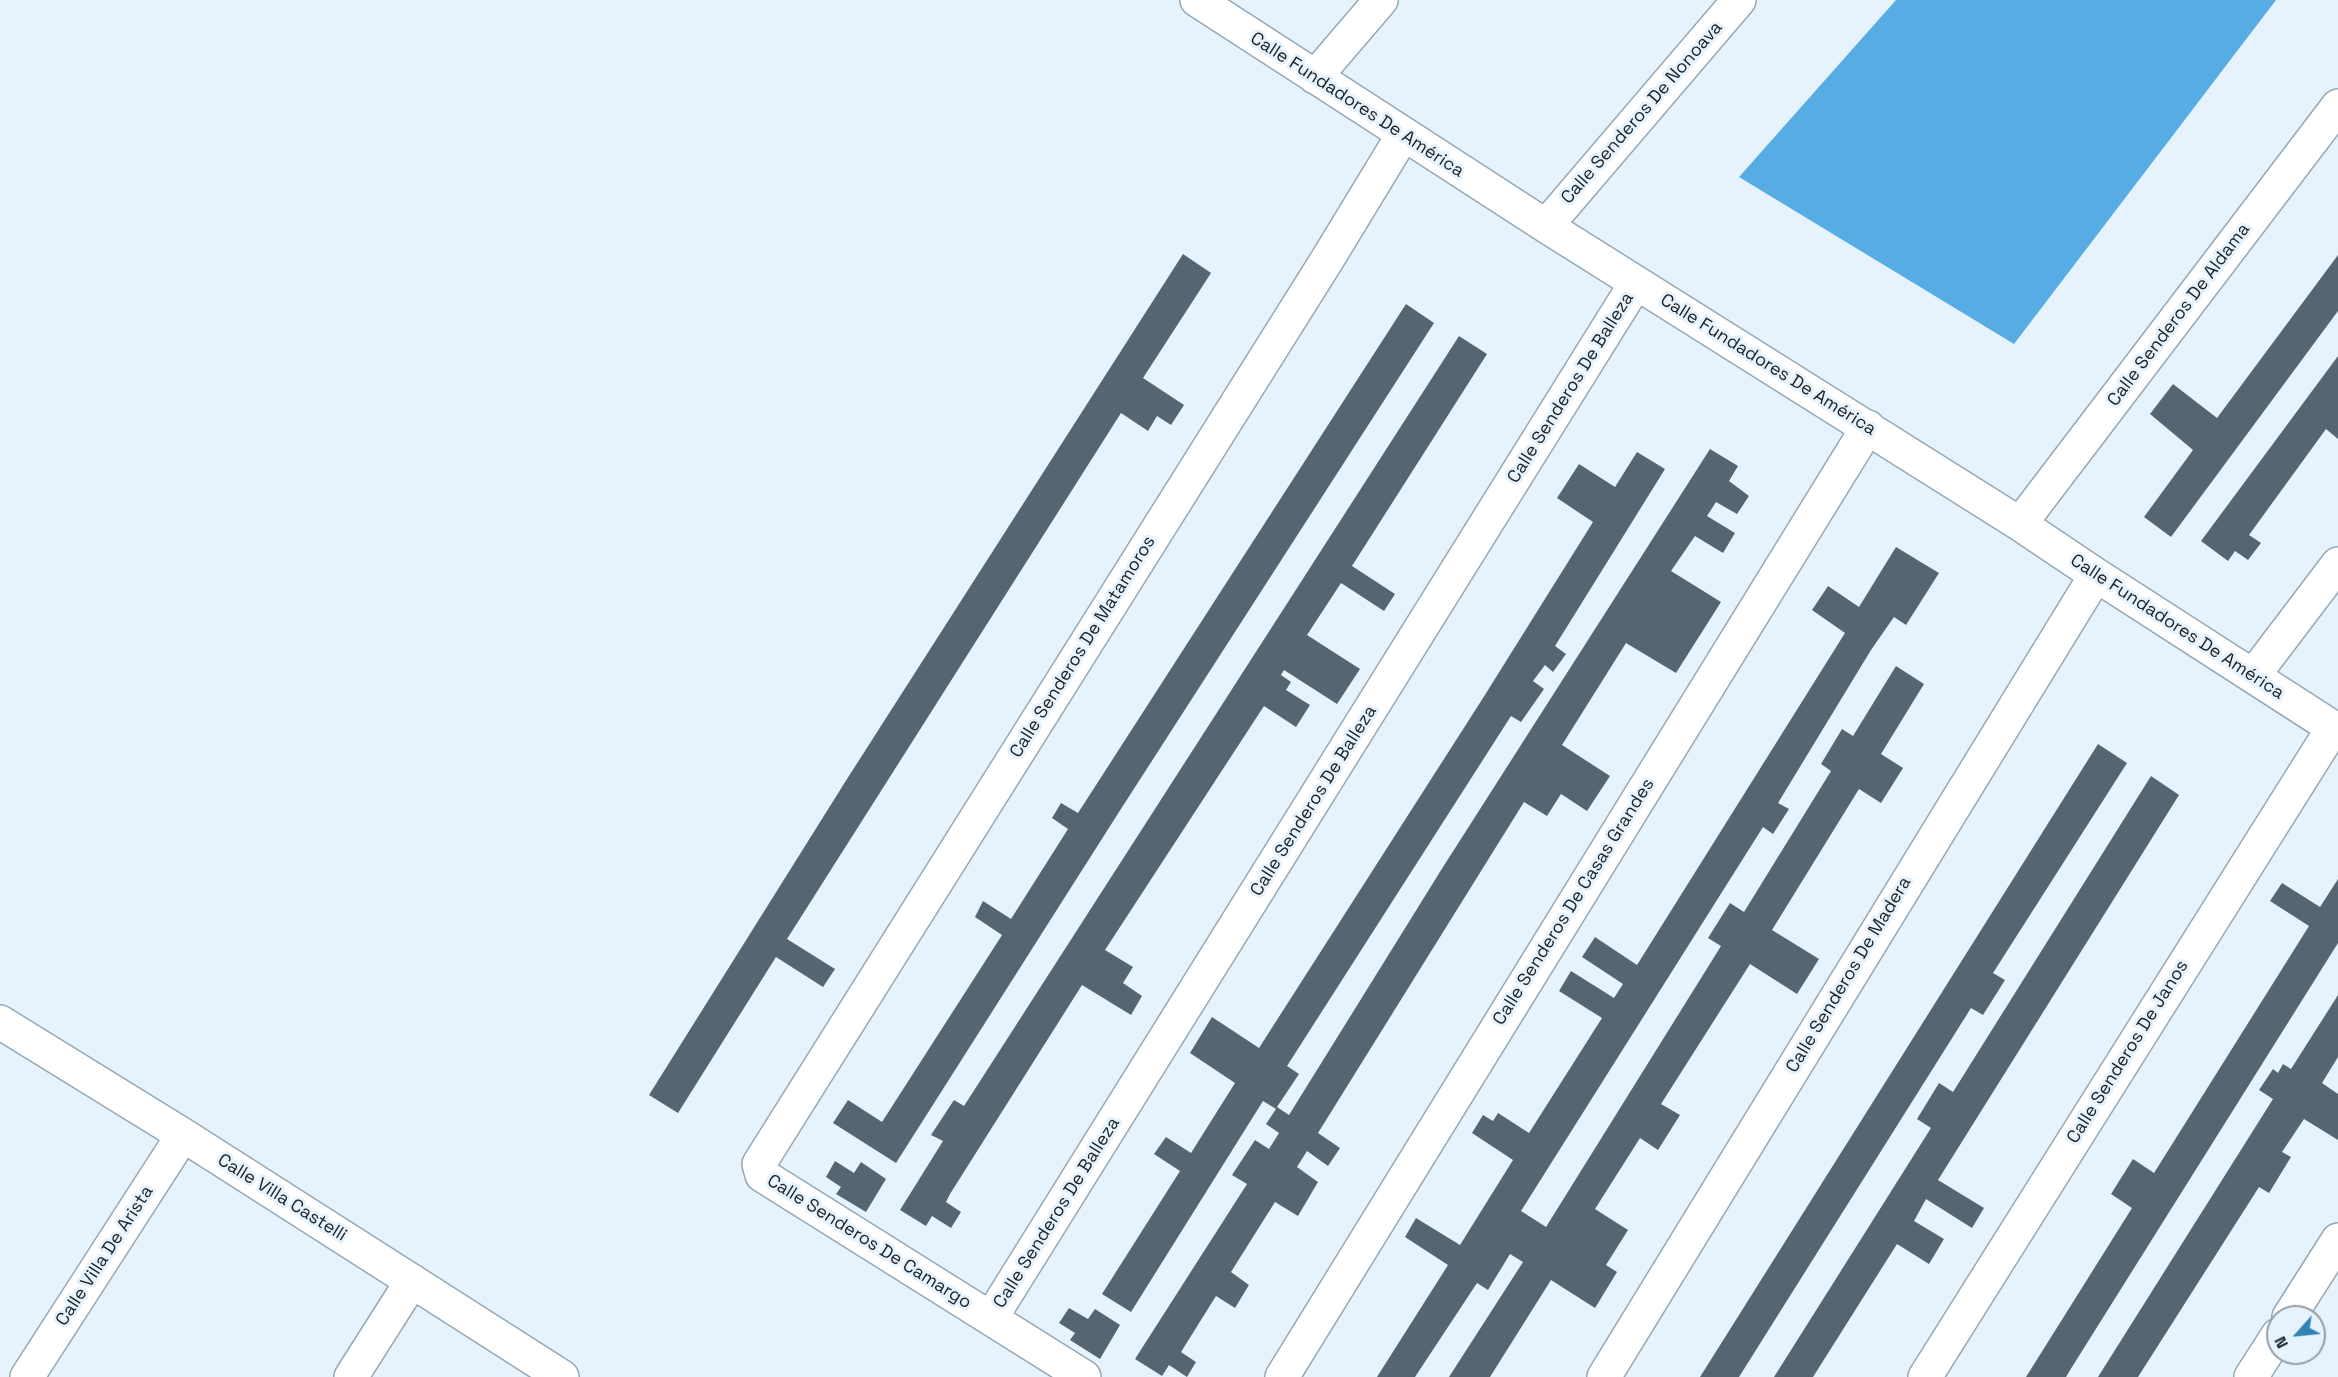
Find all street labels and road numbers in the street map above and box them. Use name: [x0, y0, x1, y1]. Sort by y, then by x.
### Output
street label: Calle Senderos De Nonoava: [1557, 17, 1727, 209]
street label: Calle Fundadores De América: [1246, 28, 1468, 182]
street label: Calle Senderos De Aldama: [2103, 219, 2255, 411]
street label: Calle Senderos De Balleza: [1503, 289, 1639, 487]
street label: Calle Fundadores De América: [1656, 289, 1880, 441]
street label: Calle Senderos De Matamoros: [1006, 532, 1160, 762]
street label: Calle Fundadores De América: [2066, 550, 2288, 704]
street label: Calle Senderos De Balleza: [1246, 702, 1382, 900]
street label: Calle Senderos De Casas Grandes: [1489, 775, 1659, 1029]
street label: Calle Senderos De Madera: [1782, 873, 1916, 1077]
street label: Calle Senderos De Janos: [2063, 956, 2193, 1148]
street label: Calle Senderos De Balleza: [989, 1114, 1125, 1312]
street label: Calle Villa Castelli: [213, 1150, 351, 1246]
street label: Calle Senderos De Camargo: [763, 1170, 975, 1314]
street label: Calle Villa De Arista: [52, 1182, 158, 1330]

